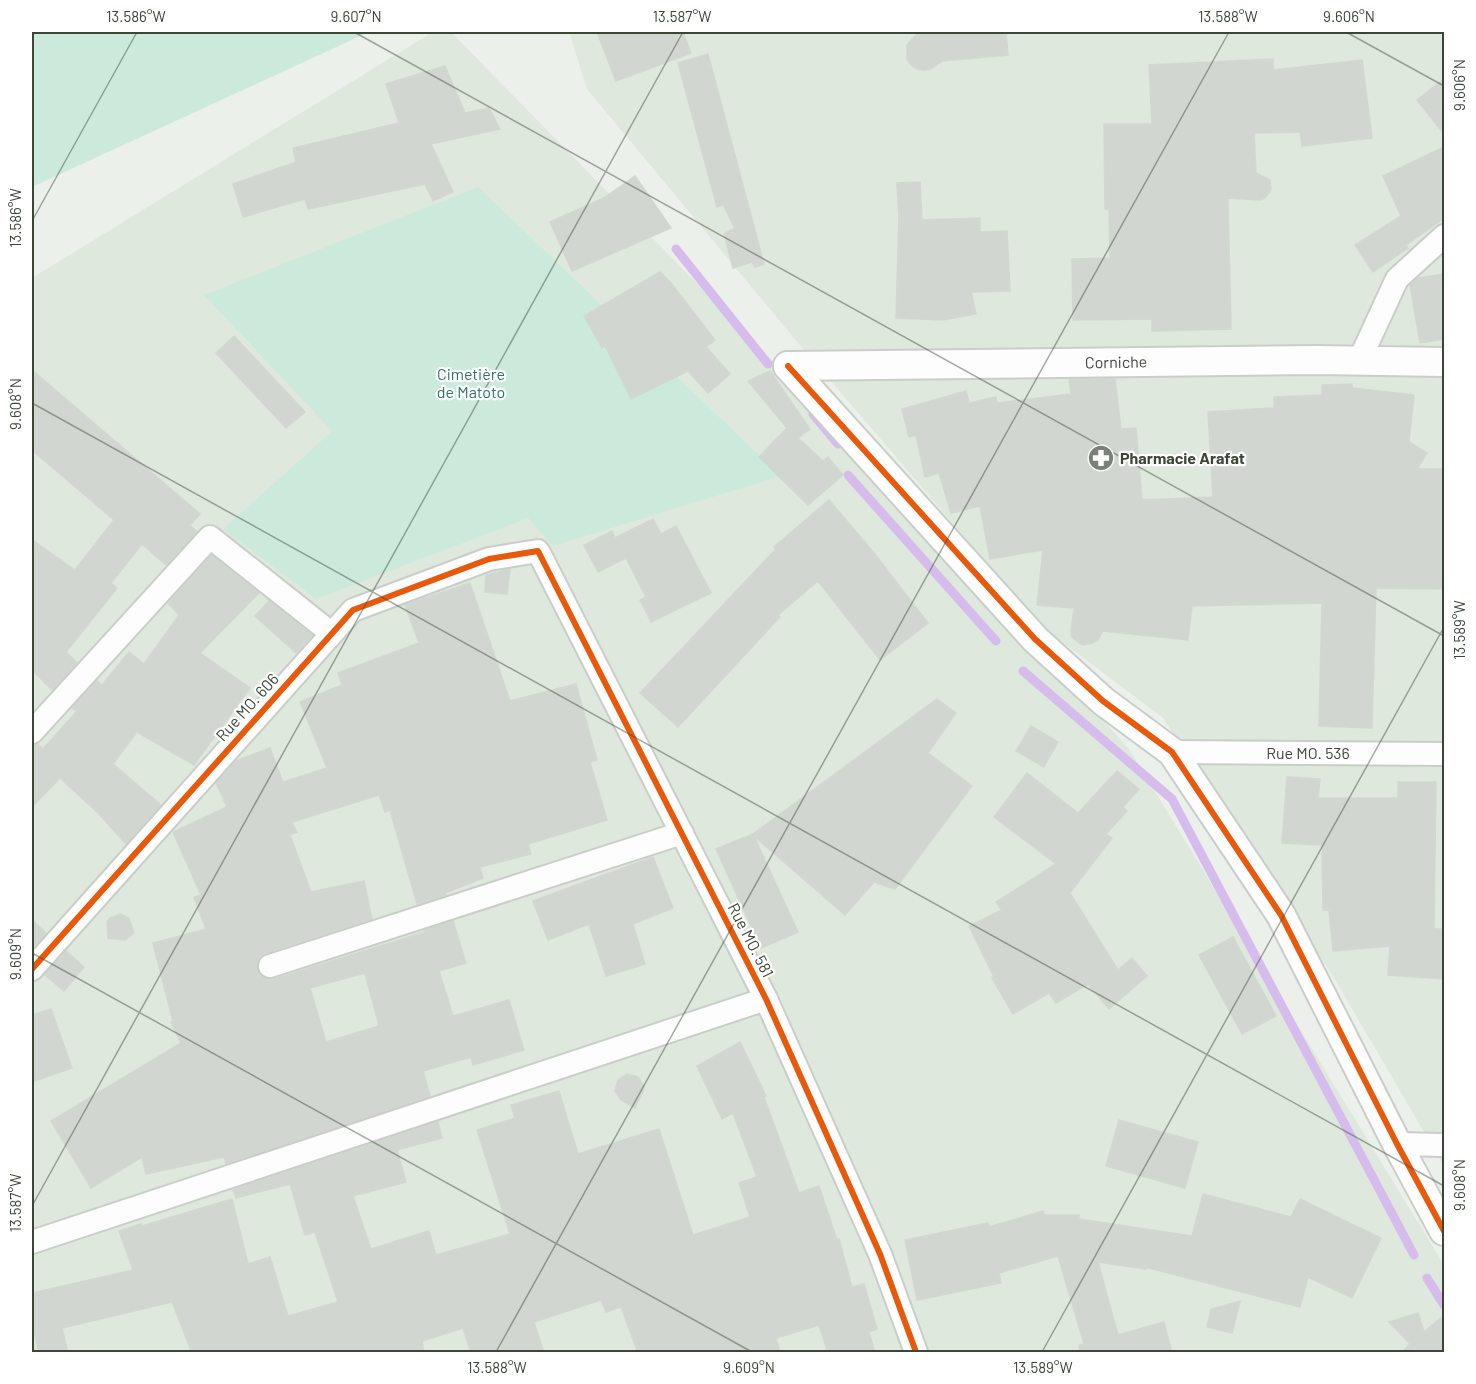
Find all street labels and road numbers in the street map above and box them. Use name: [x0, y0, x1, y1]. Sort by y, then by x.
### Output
street label: Corniche: [1085, 351, 1147, 372]
street label: Rue MO. 606: [211, 669, 282, 744]
street label: Rue MO. 536: [1266, 743, 1350, 762]
street label: Rue MO. 581: [725, 899, 778, 980]

